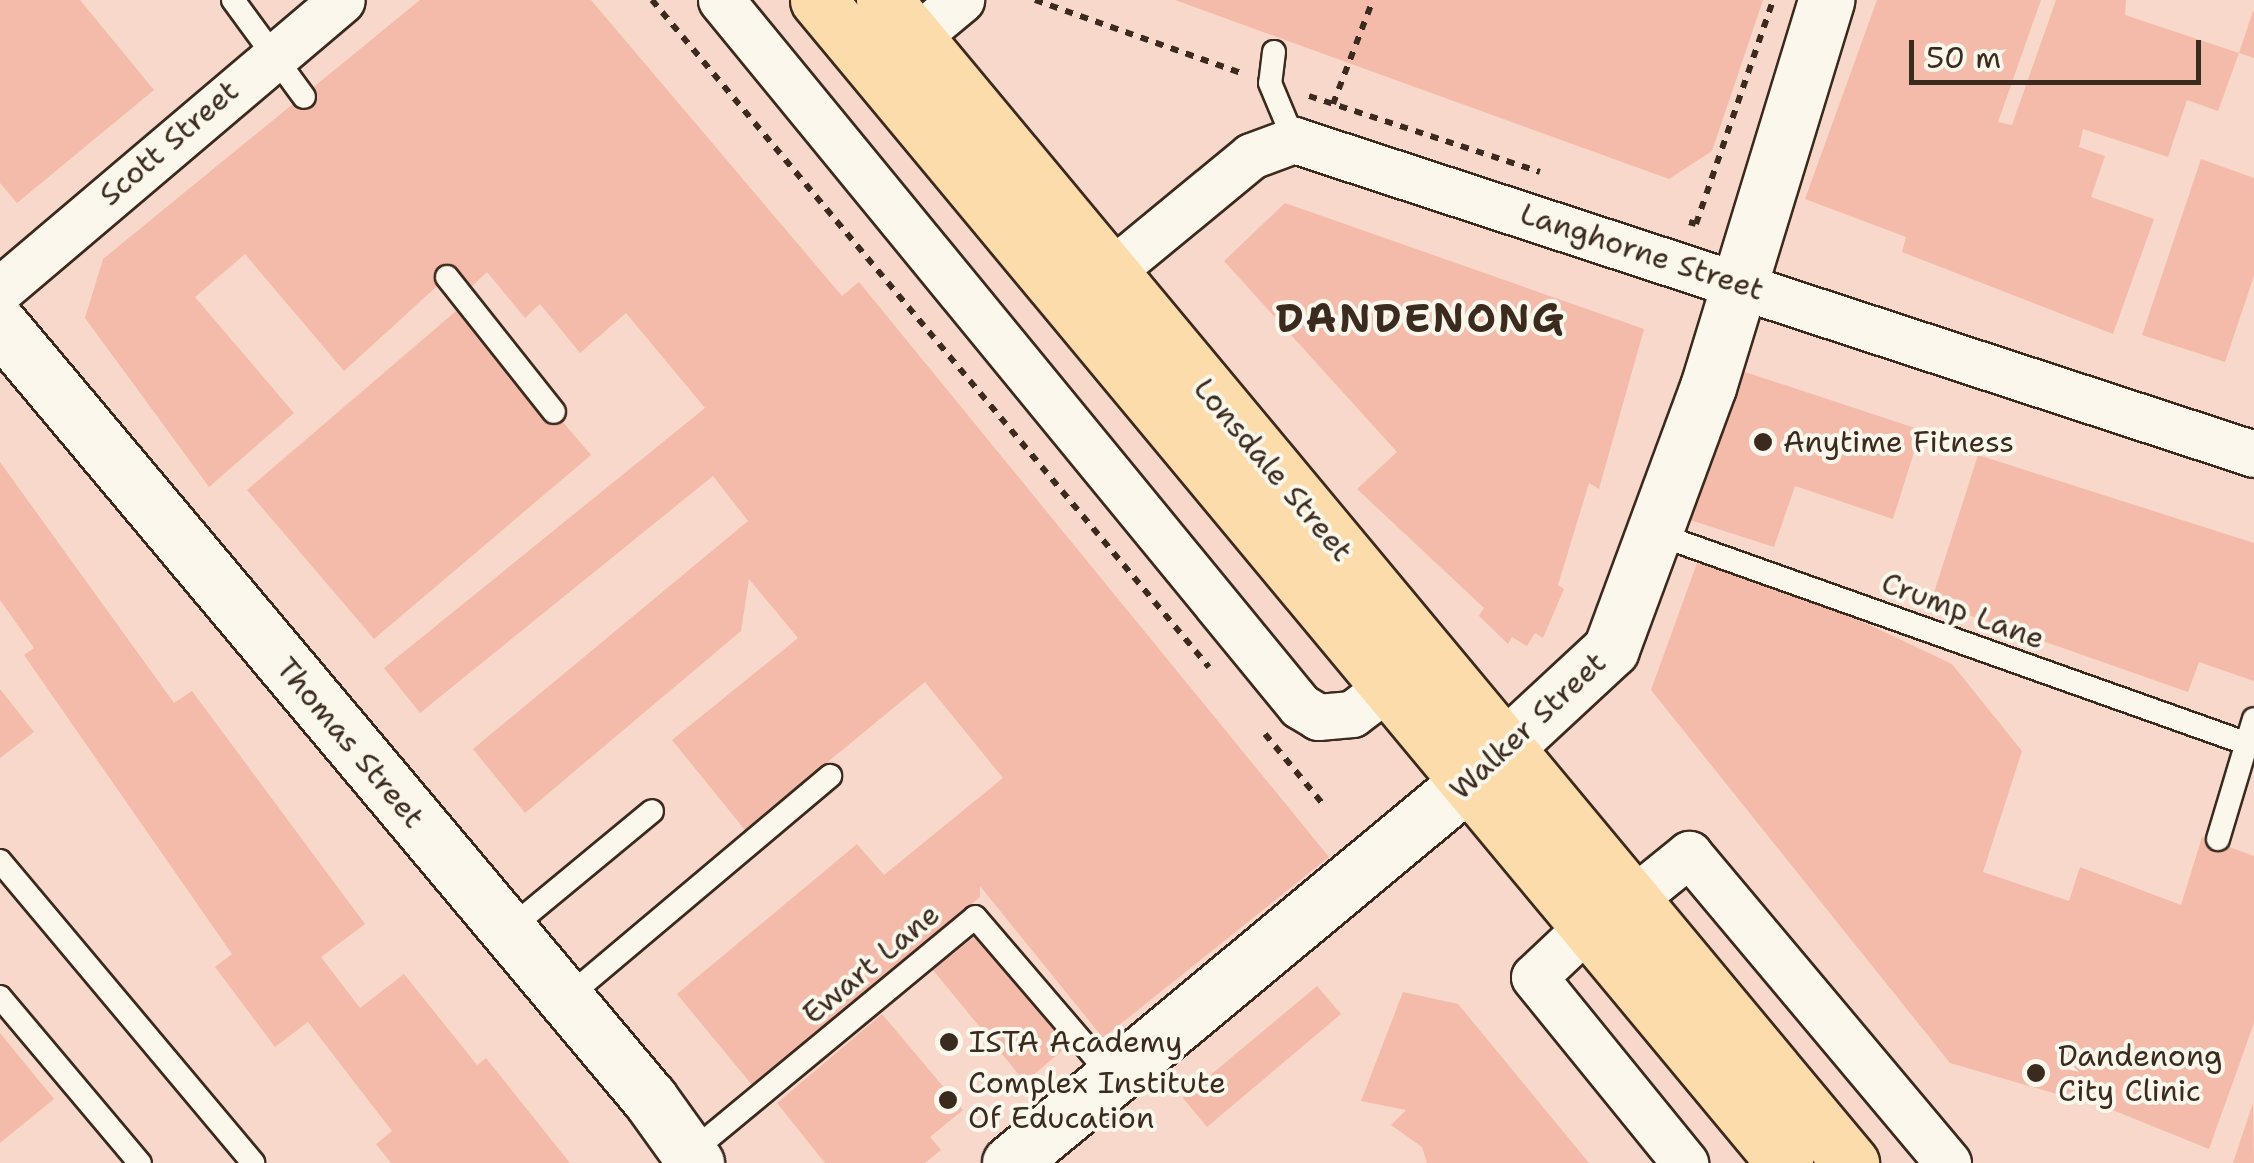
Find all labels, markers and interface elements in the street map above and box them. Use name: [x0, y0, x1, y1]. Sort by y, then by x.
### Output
scale bar: [1914, 20, 2206, 82]
text: 50 m: [1926, 37, 2001, 78]
street label: Scott Street: [92, 73, 246, 213]
street label: Langhorne Street: [1516, 196, 1768, 308]
district label: DANDENONG: [1276, 294, 1566, 342]
street label: Lonsdale Street: [1186, 371, 1360, 569]
place label: Anytime Fitness: [1783, 424, 2014, 460]
marker: Anytime Fitness: [1752, 431, 1774, 453]
street label: Crump Lane: [1877, 565, 2049, 657]
street label: Walker Street: [1442, 644, 1614, 808]
street label: Thomas Street: [268, 650, 432, 836]
street label: Ewart Lane: [795, 896, 947, 1032]
place label: ISTA Academy: [969, 1024, 1182, 1060]
marker: ISTA Academy: [938, 1031, 960, 1053]
place label: Dandenong City Clinic: [2058, 1038, 2222, 1108]
marker: Dandenong City Clinic: [2023, 1060, 2049, 1086]
place label: Complex Institute Of Education: [968, 1065, 1226, 1136]
marker: Complex Institute Of Education: [937, 1089, 959, 1111]

